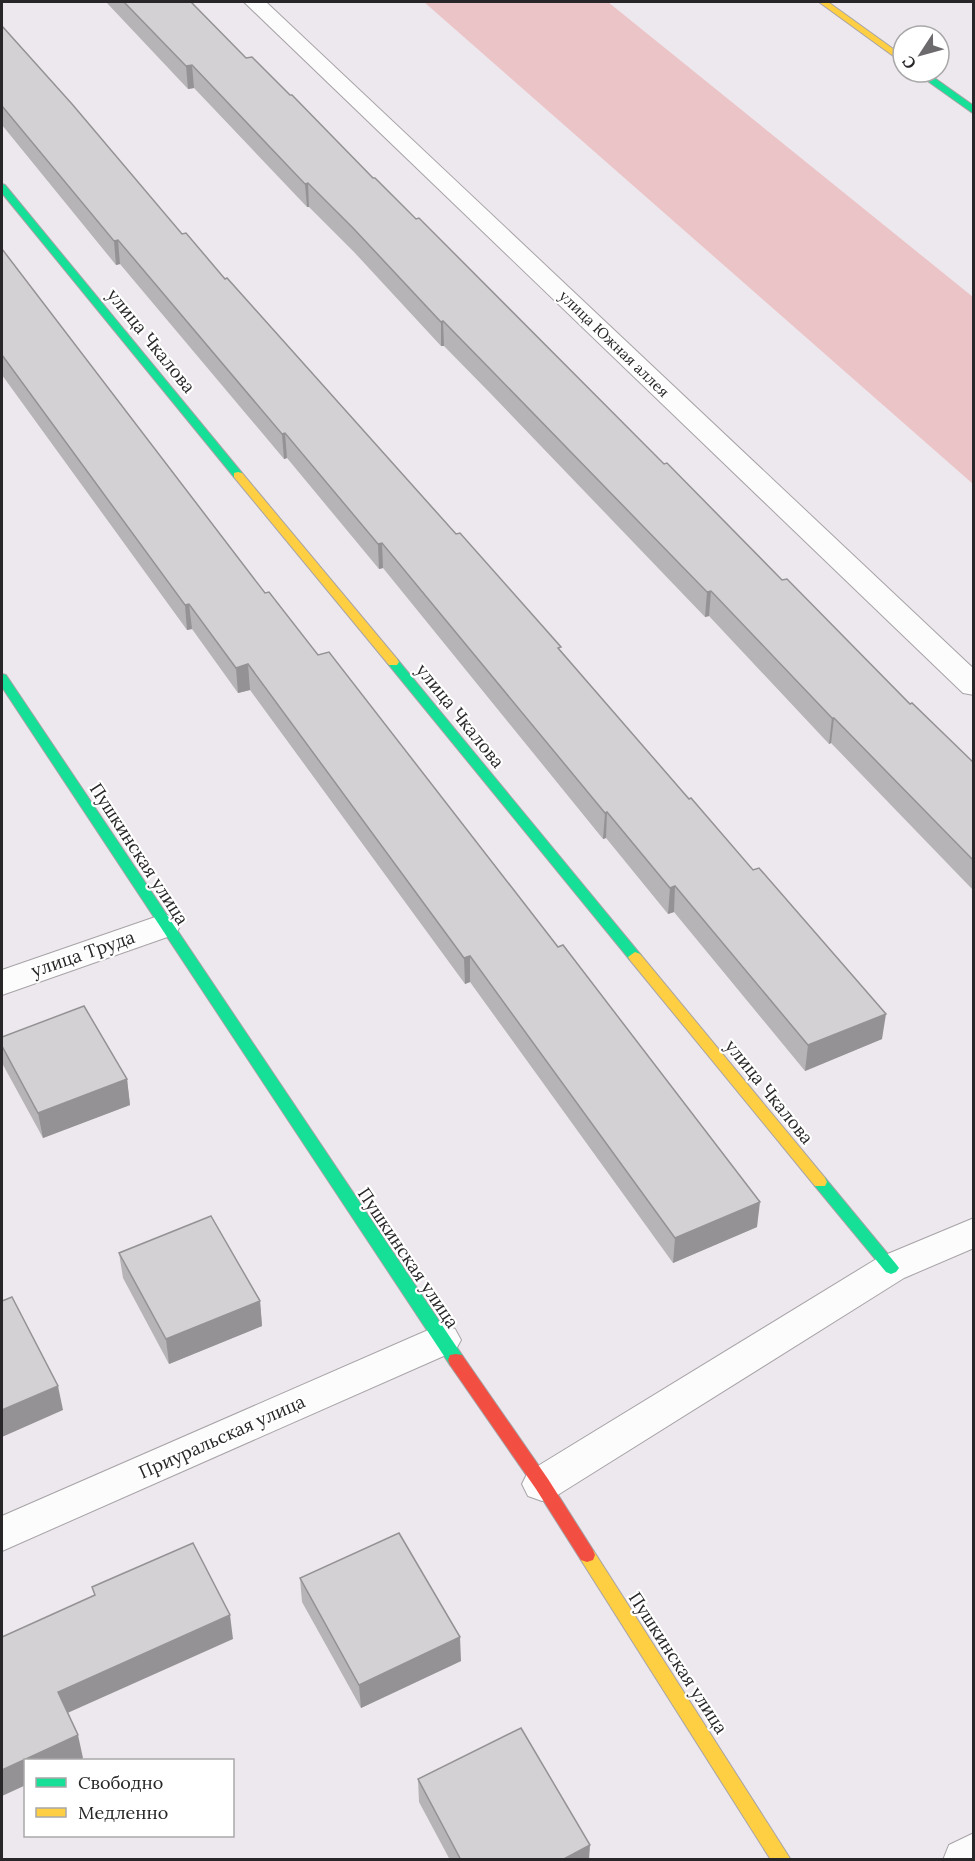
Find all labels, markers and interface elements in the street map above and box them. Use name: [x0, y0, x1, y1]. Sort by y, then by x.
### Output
north arrow: [891, 24, 951, 84]
text: С: [898, 52, 920, 73]
street label: улица Чкалова: [102, 284, 201, 398]
street label: улица Южная аллея: [555, 286, 673, 401]
street label: улица Чкалова: [411, 659, 510, 773]
street label: Пушкинская улица: [85, 778, 194, 929]
street label: улица Труда: [28, 925, 138, 982]
street label: улица Чкалова: [720, 1035, 819, 1149]
street label: Пушкинская улица: [353, 1183, 464, 1332]
street label: Приуральская улица: [135, 1389, 309, 1484]
street label: Пушкинская улица: [624, 1587, 733, 1738]
legend: [24, 1759, 234, 1837]
text: Свободно: [78, 1771, 163, 1794]
text: Медленно: [78, 1801, 168, 1824]

